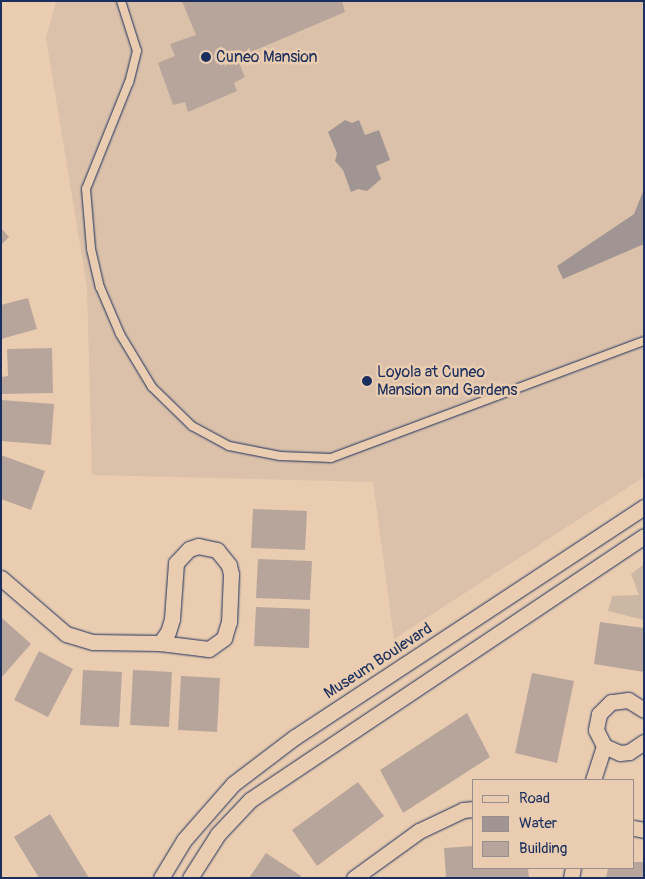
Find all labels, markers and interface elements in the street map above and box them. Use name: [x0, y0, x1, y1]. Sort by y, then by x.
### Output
place label: Cuneo Mansion: [216, 47, 318, 67]
marker: Cuneo Mansion: [200, 51, 212, 63]
place label: Loyola at Cuneo Mansion and Gardens: [377, 362, 517, 400]
marker: Loyola at Cuneo Mansion and Gardens: [361, 375, 373, 387]
street label: Museum Boulevard: [320, 619, 436, 703]
legend: [472, 779, 635, 869]
text: Road: [519, 789, 550, 808]
text: Water: [519, 814, 557, 833]
text: Building: [519, 839, 567, 858]

